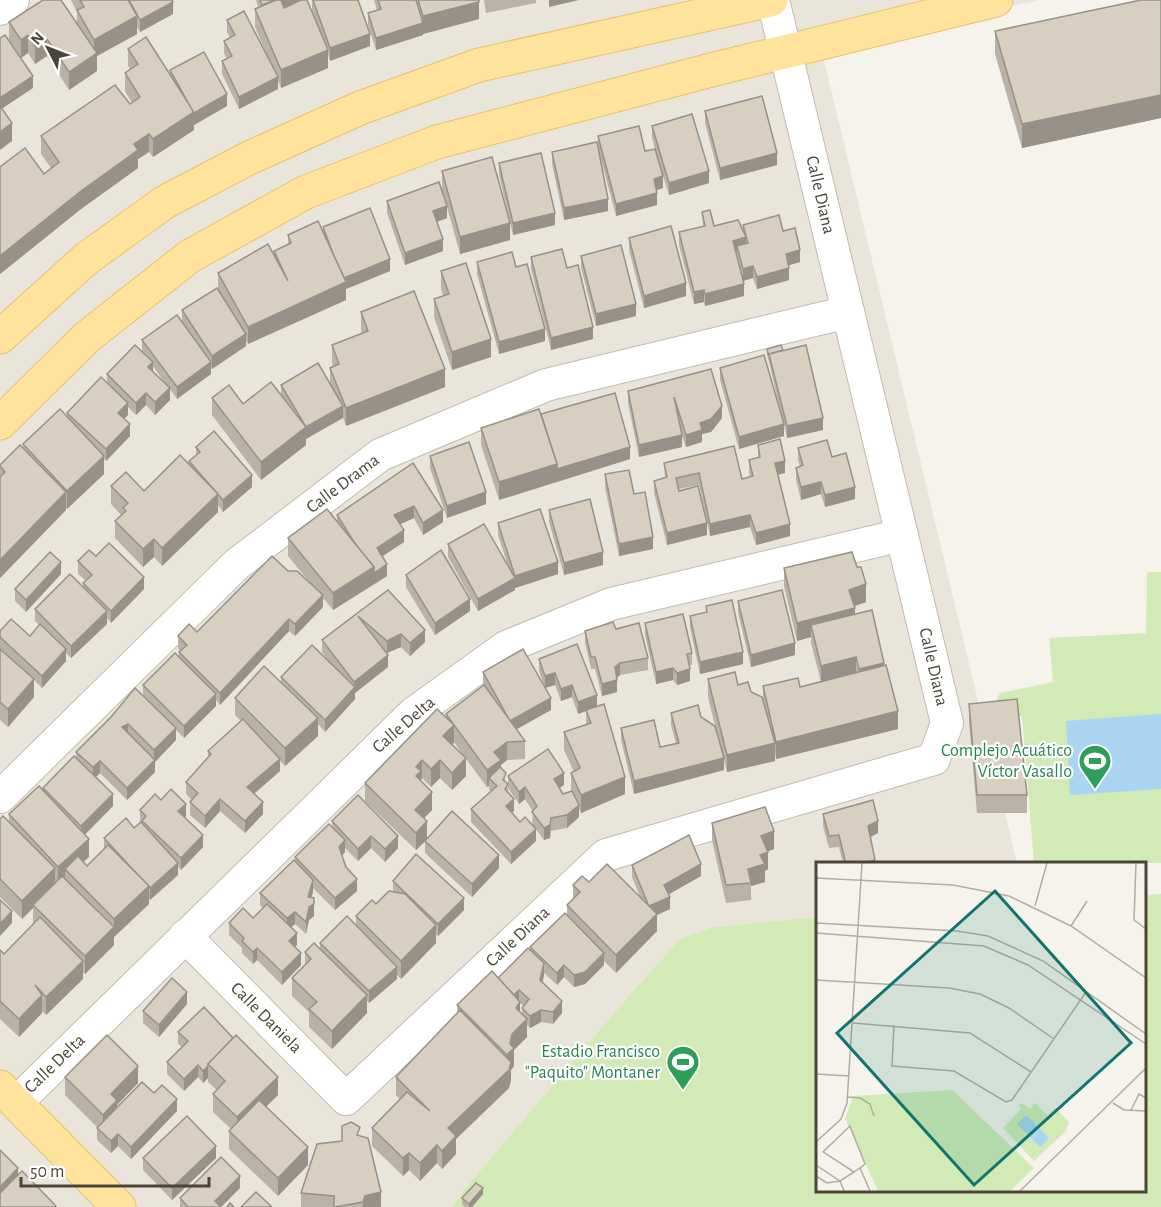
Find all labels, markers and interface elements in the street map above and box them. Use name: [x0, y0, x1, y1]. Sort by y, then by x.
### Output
north arrow: [18, 18, 78, 78]
text: N: [28, 29, 47, 48]
street label: Calle Diana: [802, 154, 838, 236]
street label: Calle Drama: [303, 451, 383, 517]
street label: Calle Diana: [915, 626, 951, 708]
street label: Calle Delta: [369, 693, 439, 757]
place label: Complejo Acuático Víctor Vasallo: [941, 742, 1072, 781]
sports icon: Complejo Acuático Víctor Vasallo: [1077, 743, 1113, 790]
inset map: [816, 862, 1146, 1192]
street label: Calle Diana: [483, 903, 553, 971]
street label: Calle Daniela: [227, 979, 305, 1057]
street label: Calle Delta: [21, 1031, 89, 1097]
place label: Estadio Francisco "Paquito" Montaner: [525, 1043, 660, 1082]
sports icon: Estadio Francisco "Paquito" Montaner: [665, 1044, 701, 1091]
scale bar: [21, 1150, 208, 1188]
text: 50 m: [30, 1163, 64, 1181]

